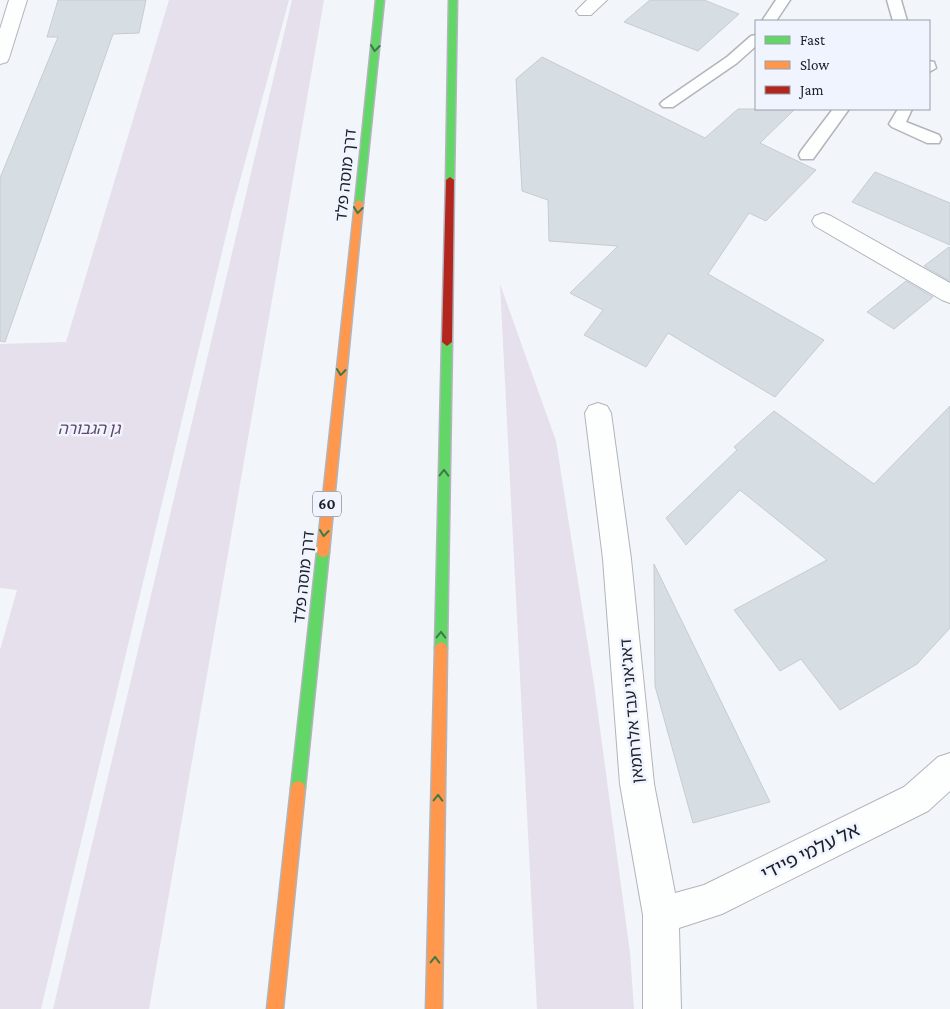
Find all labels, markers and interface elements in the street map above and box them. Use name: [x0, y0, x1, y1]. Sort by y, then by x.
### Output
legend: [755, 20, 930, 110]
text: Fast: [800, 32, 826, 48]
one-way arrow: [369, 45, 380, 53]
text: Slow: [800, 57, 830, 73]
text: Jam: [798, 82, 823, 99]
street label: דרך מוסה פלד: [332, 128, 359, 222]
one-way arrow: [353, 206, 364, 214]
one-way arrow: [336, 368, 347, 376]
park label: גן הגבורה: [58, 420, 121, 438]
one-way arrow: [439, 469, 449, 476]
road number: 60: [313, 492, 341, 516]
street label: דרך מוסה פלד: [290, 530, 317, 624]
one-way arrow: [319, 530, 330, 538]
one-way arrow: [436, 631, 446, 639]
street label: דאג'אני עבד אלרחמאן: [617, 637, 646, 784]
one-way arrow: [433, 794, 443, 802]
street label: אל עלמי פיידי: [758, 819, 863, 884]
one-way arrow: [429, 956, 440, 964]

